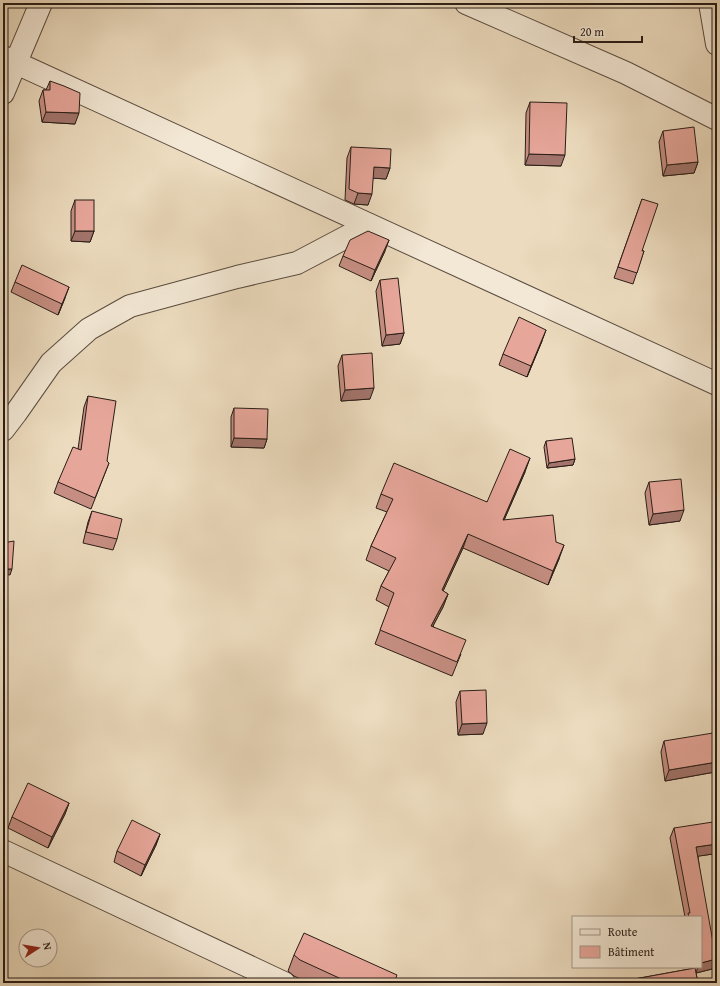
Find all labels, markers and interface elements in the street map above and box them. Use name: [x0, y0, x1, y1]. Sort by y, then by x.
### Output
scale bar: [574, 18, 642, 44]
text: 20 m: [580, 23, 604, 40]
legend: [572, 916, 702, 968]
text: Route: [608, 923, 638, 940]
north arrow: [18, 928, 58, 968]
text: N: [39, 941, 57, 952]
text: Bâtiment: [608, 943, 655, 960]

